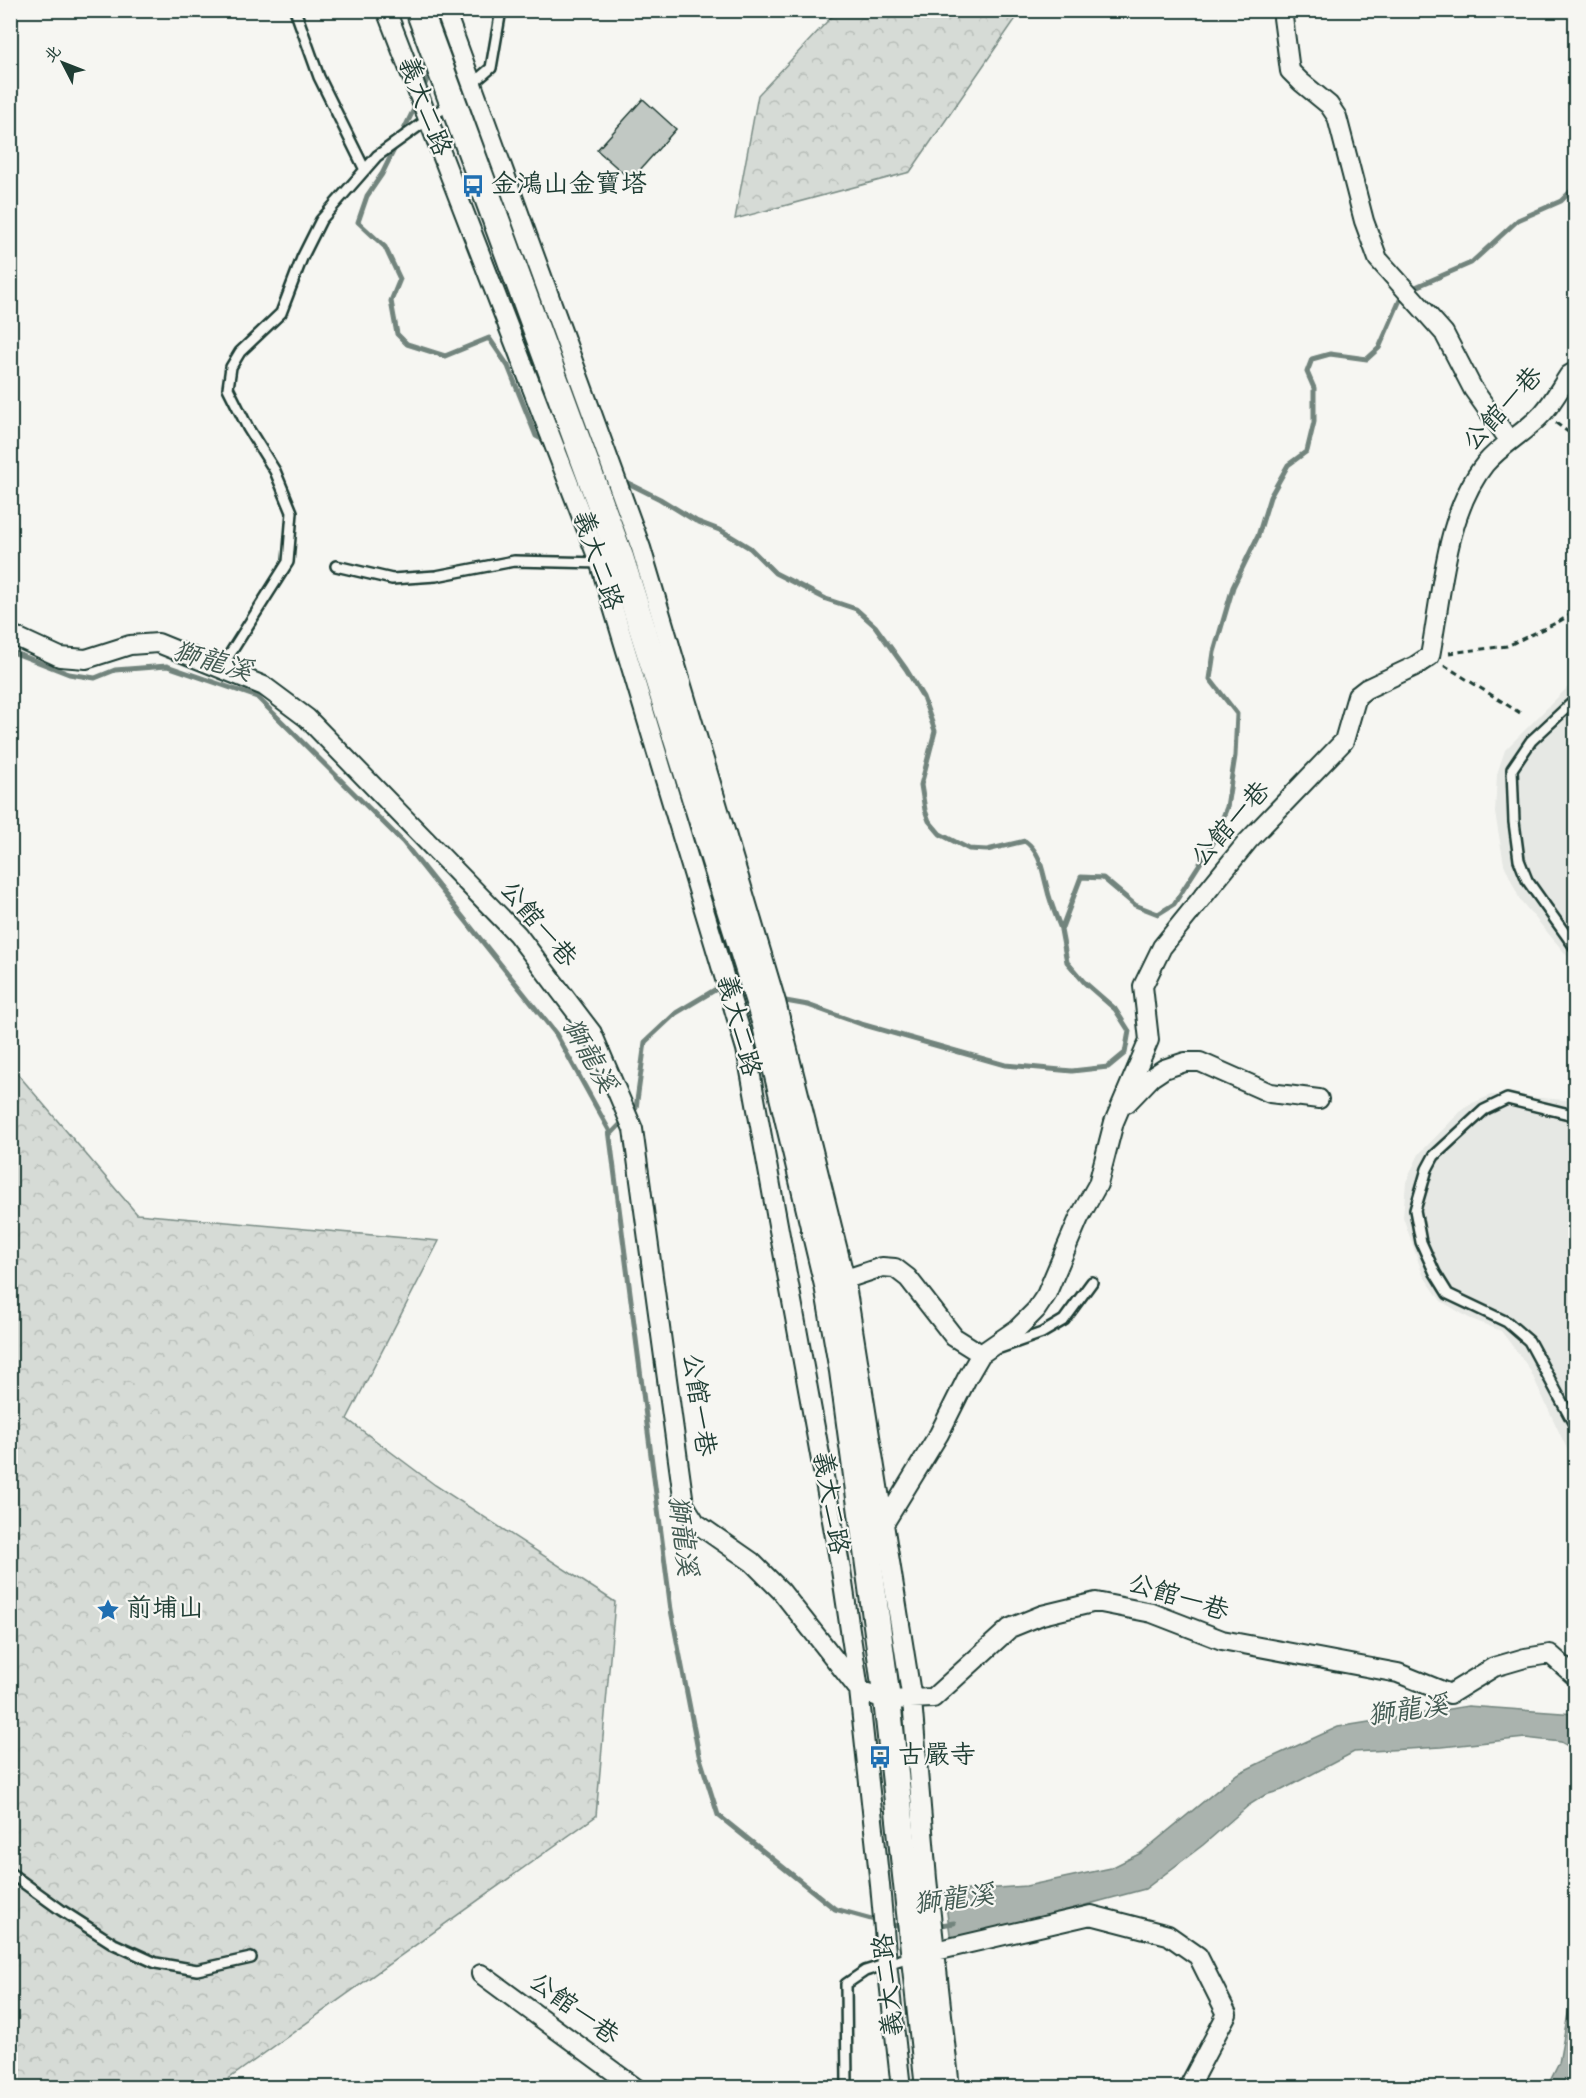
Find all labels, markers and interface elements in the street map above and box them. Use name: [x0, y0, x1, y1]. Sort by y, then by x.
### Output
north arrow: [33, 33, 93, 93]
text: 北: [39, 40, 68, 68]
street label: 義大二路: [387, 52, 459, 162]
place label: 金鴻山金寶塔: [491, 167, 647, 205]
bus stop icon: 金鴻山金寶塔: [460, 173, 486, 199]
street label: 公館一巷: [1455, 359, 1553, 461]
street label: 義大二路: [561, 506, 631, 616]
water label: 獅龍溪: [168, 633, 258, 693]
street label: 公館一巷: [1183, 774, 1281, 876]
street label: 公館一巷: [489, 873, 585, 977]
street label: 義大二路: [705, 971, 769, 1081]
water label: 獅龍溪: [551, 1011, 626, 1103]
street label: 公館一巷: [671, 1351, 723, 1459]
street label: 義大二路: [801, 1448, 857, 1558]
water label: 獅龍溪: [657, 1493, 706, 1581]
street label: 公館一巷: [1123, 1566, 1233, 1632]
place label: 前埔山: [126, 1591, 204, 1629]
place icon: 前埔山: [95, 1597, 121, 1623]
water label: 獅龍溪: [1365, 1687, 1453, 1737]
place label: 古嚴寺: [898, 1738, 976, 1776]
bus stop icon: 古嚴寺: [867, 1744, 893, 1770]
water label: 獅龍溪: [911, 1876, 999, 1925]
street label: 義大二路: [866, 1931, 914, 2039]
street label: 公館一巷: [520, 1964, 626, 2056]

